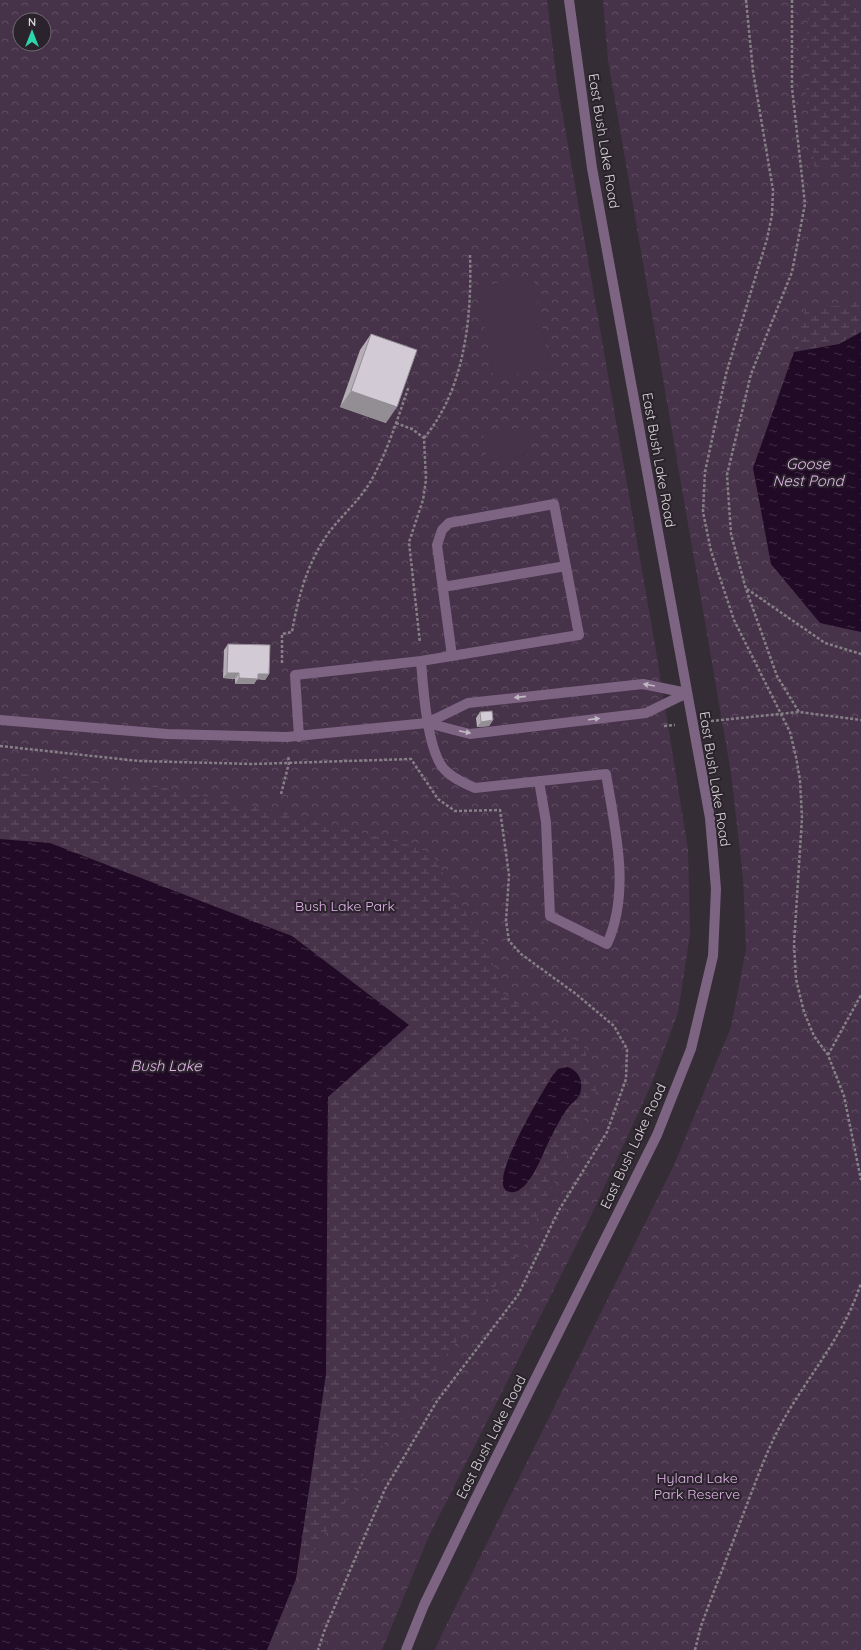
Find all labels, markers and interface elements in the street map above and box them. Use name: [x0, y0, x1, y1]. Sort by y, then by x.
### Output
north arrow: [12, 12, 52, 52]
text: N: [28, 15, 36, 29]
street label: East Bush Lake Road: [584, 72, 624, 210]
street label: East Bush Lake Road: [638, 391, 680, 529]
water label: Goose Nest Pond: [772, 454, 846, 490]
one-way arrow: [643, 682, 655, 688]
one-way arrow: [514, 694, 526, 700]
street label: East Bush Lake Road: [695, 710, 735, 848]
one-way arrow: [588, 716, 601, 722]
one-way arrow: [459, 729, 472, 735]
park label: Bush Lake Park: [295, 897, 395, 915]
water label: Bush Lake: [130, 1056, 202, 1075]
street label: East Bush Lake Road: [596, 1080, 670, 1212]
street label: East Bush Lake Road: [452, 1372, 530, 1502]
park label: Hyland Lake Park Reserve: [654, 1469, 740, 1503]

